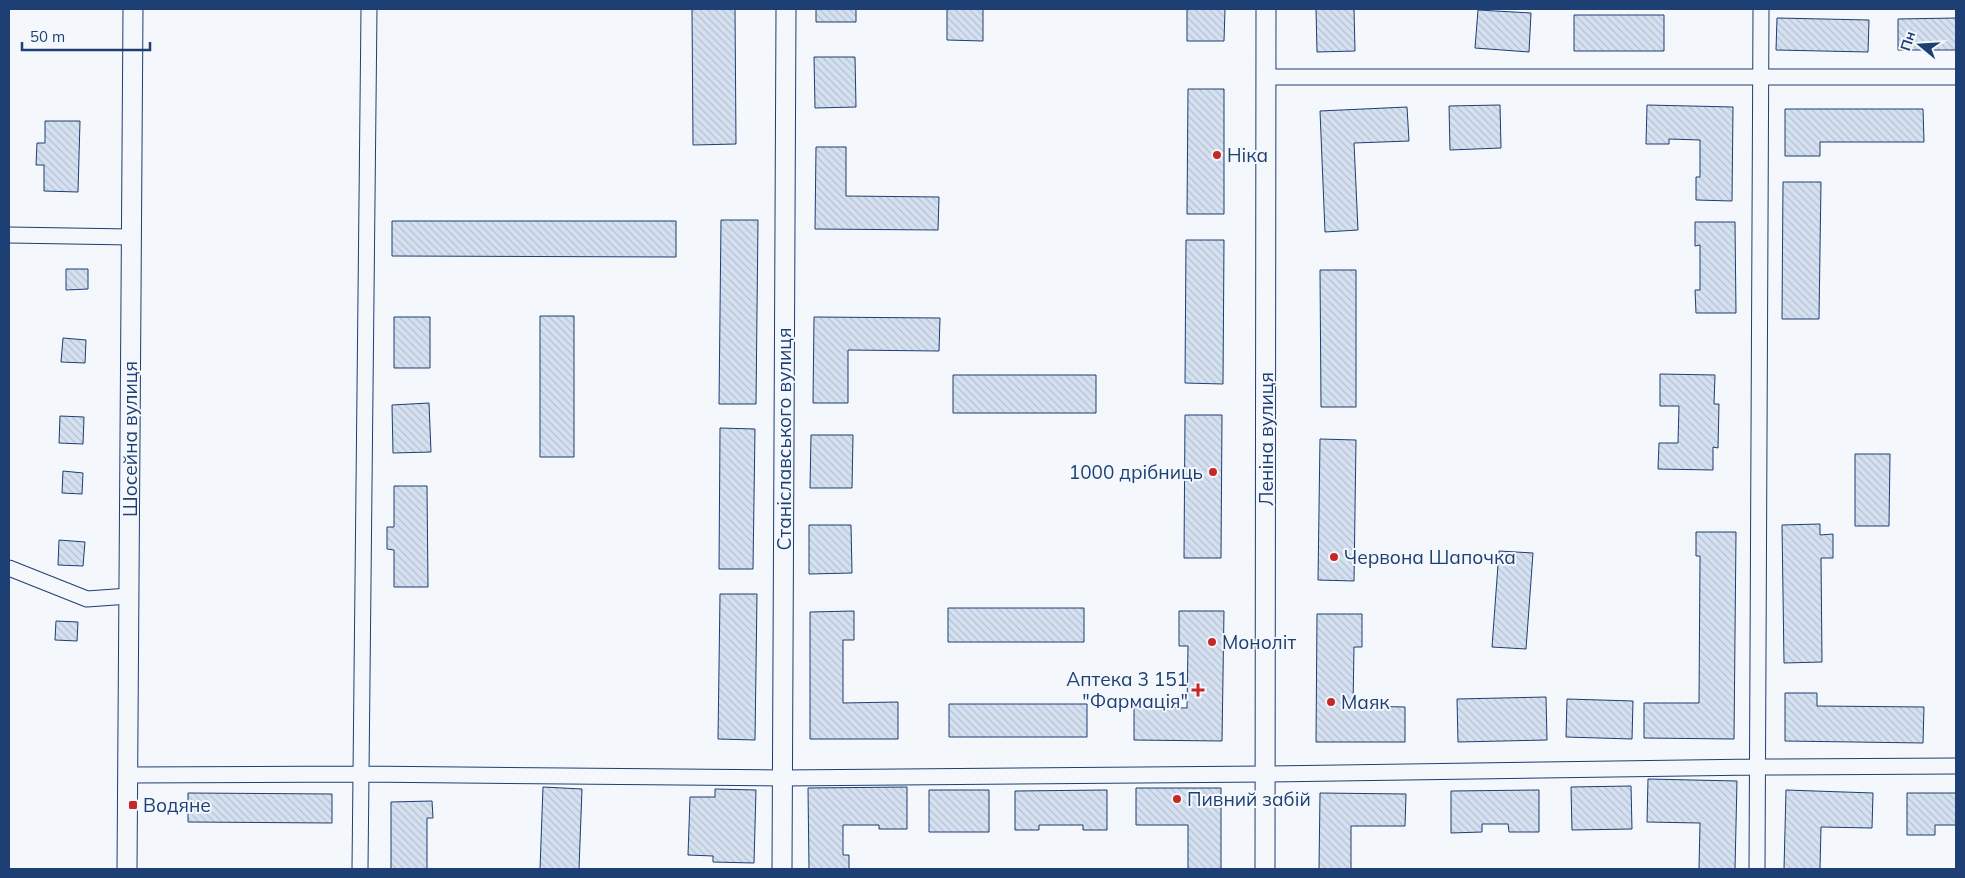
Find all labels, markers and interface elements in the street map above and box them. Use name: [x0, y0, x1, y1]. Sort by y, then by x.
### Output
scale bar: [22, 20, 150, 52]
north arrow: [1895, 20, 1945, 70]
text: 50 m: [30, 27, 65, 46]
text: Пн: [1896, 29, 1919, 53]
place label: Ніка: [1227, 143, 1268, 167]
marker: Ніка: [1211, 149, 1223, 161]
street label: Станіславського вулиця: [772, 328, 796, 550]
street label: Шосейна вулиця: [118, 361, 142, 517]
street label: Леніна вулиця: [1254, 372, 1278, 506]
place label: 1000 дрібниць: [1069, 460, 1203, 484]
marker: 1000 дрібниць: [1207, 466, 1219, 478]
place label: Червона Шапочка: [1344, 545, 1516, 569]
marker: Червона Шапочка: [1328, 551, 1340, 563]
place label: Моноліт: [1222, 630, 1296, 654]
marker: Моноліт: [1206, 636, 1218, 648]
place label: Аптека 3 151 "Фармація": [1066, 667, 1188, 713]
marker: Аптека 3 151 "Фармація": [1192, 684, 1204, 696]
place label: Маяк: [1341, 690, 1390, 714]
marker: Маяк: [1325, 696, 1337, 708]
place label: Пивний забій: [1187, 787, 1311, 811]
place label: Водяне: [143, 793, 211, 817]
marker: Пивний забій: [1171, 793, 1183, 805]
marker: Водяне: [127, 799, 139, 811]

